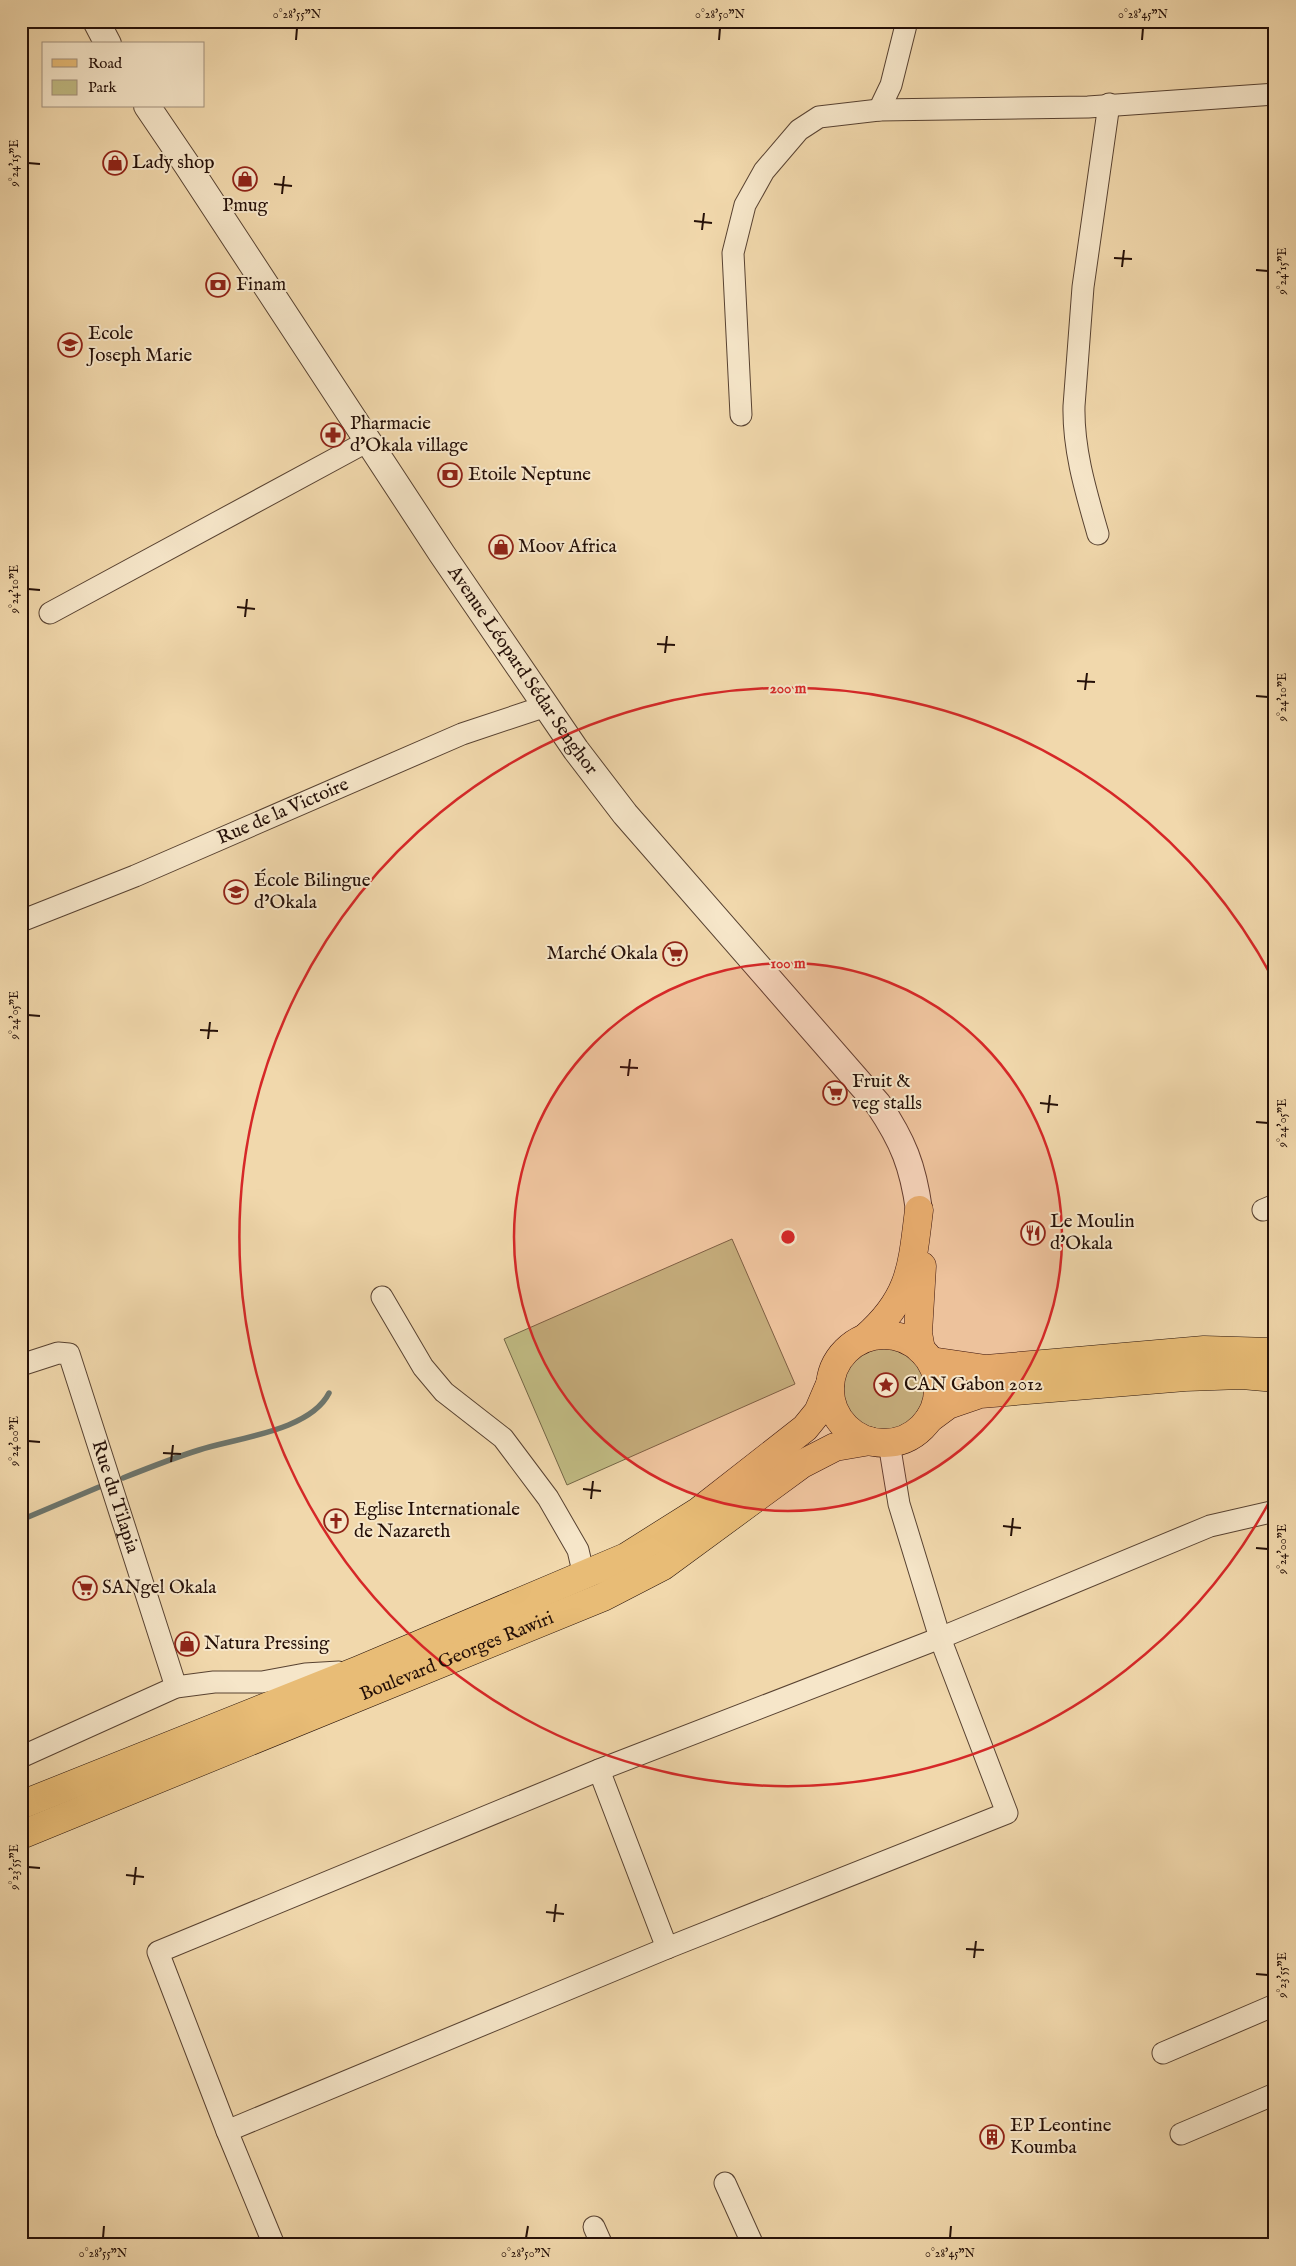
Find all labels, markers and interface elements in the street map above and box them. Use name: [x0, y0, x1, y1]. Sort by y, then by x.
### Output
text: 0°28'55"N: [273, 7, 322, 22]
text: 0°28'50"N: [695, 7, 746, 22]
text: 0°28'45"N: [1118, 7, 1169, 22]
legend: [42, 42, 205, 108]
text: Road: [88, 54, 123, 73]
text: Park: [88, 78, 118, 97]
text: 9°24'15"E: [7, 140, 22, 187]
shop icon: Lady shop: [102, 150, 128, 176]
place label: Lady shop: [132, 151, 215, 175]
shop icon: Pmug: [232, 166, 258, 192]
place label: Pmug: [222, 194, 269, 218]
text: 9°24'15"E: [1275, 248, 1290, 295]
bank icon: Finam: [205, 272, 231, 298]
place label: Finam: [236, 273, 286, 297]
place label: Ecole Joseph Marie: [86, 322, 192, 368]
school or university icon: Ecole Joseph Marie: [57, 332, 83, 358]
place label: Pharmacie d'Okala village: [350, 412, 468, 458]
pharmacy icon: Pharmacie d'Okala village: [320, 422, 346, 448]
bank icon: Etoile Neptune: [437, 462, 463, 488]
place label: Etoile Neptune: [468, 463, 591, 487]
shop icon: Moov Africa: [488, 534, 514, 560]
place label: Moov Africa: [518, 535, 617, 559]
street label: Avenue Léopard Sédar Senghor: [441, 561, 603, 780]
text: 9°24'10"E: [7, 565, 22, 614]
text: 9°24'10"E: [1275, 673, 1290, 722]
text: 200 m: [770, 679, 807, 698]
street label: Rue de la Victoire: [214, 773, 353, 851]
place label: École Bilingue d’Okala: [254, 868, 371, 915]
school or university icon: École Bilingue d’Okala: [223, 879, 249, 905]
supermarket icon: Marché Okala: [662, 941, 688, 967]
place label: Marché Okala: [546, 942, 659, 966]
text: 100 m: [770, 954, 806, 973]
text: 9°24'05"E: [7, 991, 22, 1040]
place label: Fruit & veg stalls: [852, 1070, 922, 1116]
supermarket icon: Fruit & veg stalls: [822, 1080, 848, 1106]
text: 9°24'05"E: [1275, 1099, 1290, 1148]
place label: Le Moulin d'Okala: [1050, 1210, 1135, 1256]
restaurant icon: Le Moulin d'Okala: [1020, 1220, 1046, 1246]
centre of rings: [779, 1228, 797, 1246]
place icon: CAN Gabon 2012: [873, 1372, 899, 1398]
place label: CAN Gabon 2012: [904, 1373, 1043, 1397]
text: 9°24'00"E: [7, 1416, 22, 1467]
street label: Rue du Tilapia: [86, 1437, 144, 1557]
place label: Eglise Internationale de Nazareth: [354, 1498, 520, 1544]
church icon: Eglise Internationale de Nazareth: [323, 1508, 349, 1534]
text: 9°24'00"E: [1275, 1524, 1290, 1575]
supermarket icon: SANgel Okala: [72, 1575, 98, 1601]
place label: SANgel Okala: [102, 1576, 217, 1600]
street label: Boulevard Georges Rawiri: [356, 1606, 557, 1707]
shop icon: Natura Pressing: [174, 1631, 200, 1657]
place label: Natura Pressing: [204, 1632, 330, 1656]
text: 9°23'55"E: [7, 1844, 22, 1891]
text: 9°23'55"E: [1275, 1952, 1290, 1999]
place label: EP Leontine Koumba: [1010, 2114, 1112, 2160]
building icon: EP Leontine Koumba: [979, 2124, 1005, 2150]
text: 0°28'55"N: [79, 2246, 128, 2261]
text: 0°28'50"N: [501, 2246, 552, 2261]
text: 0°28'45"N: [925, 2246, 976, 2261]

